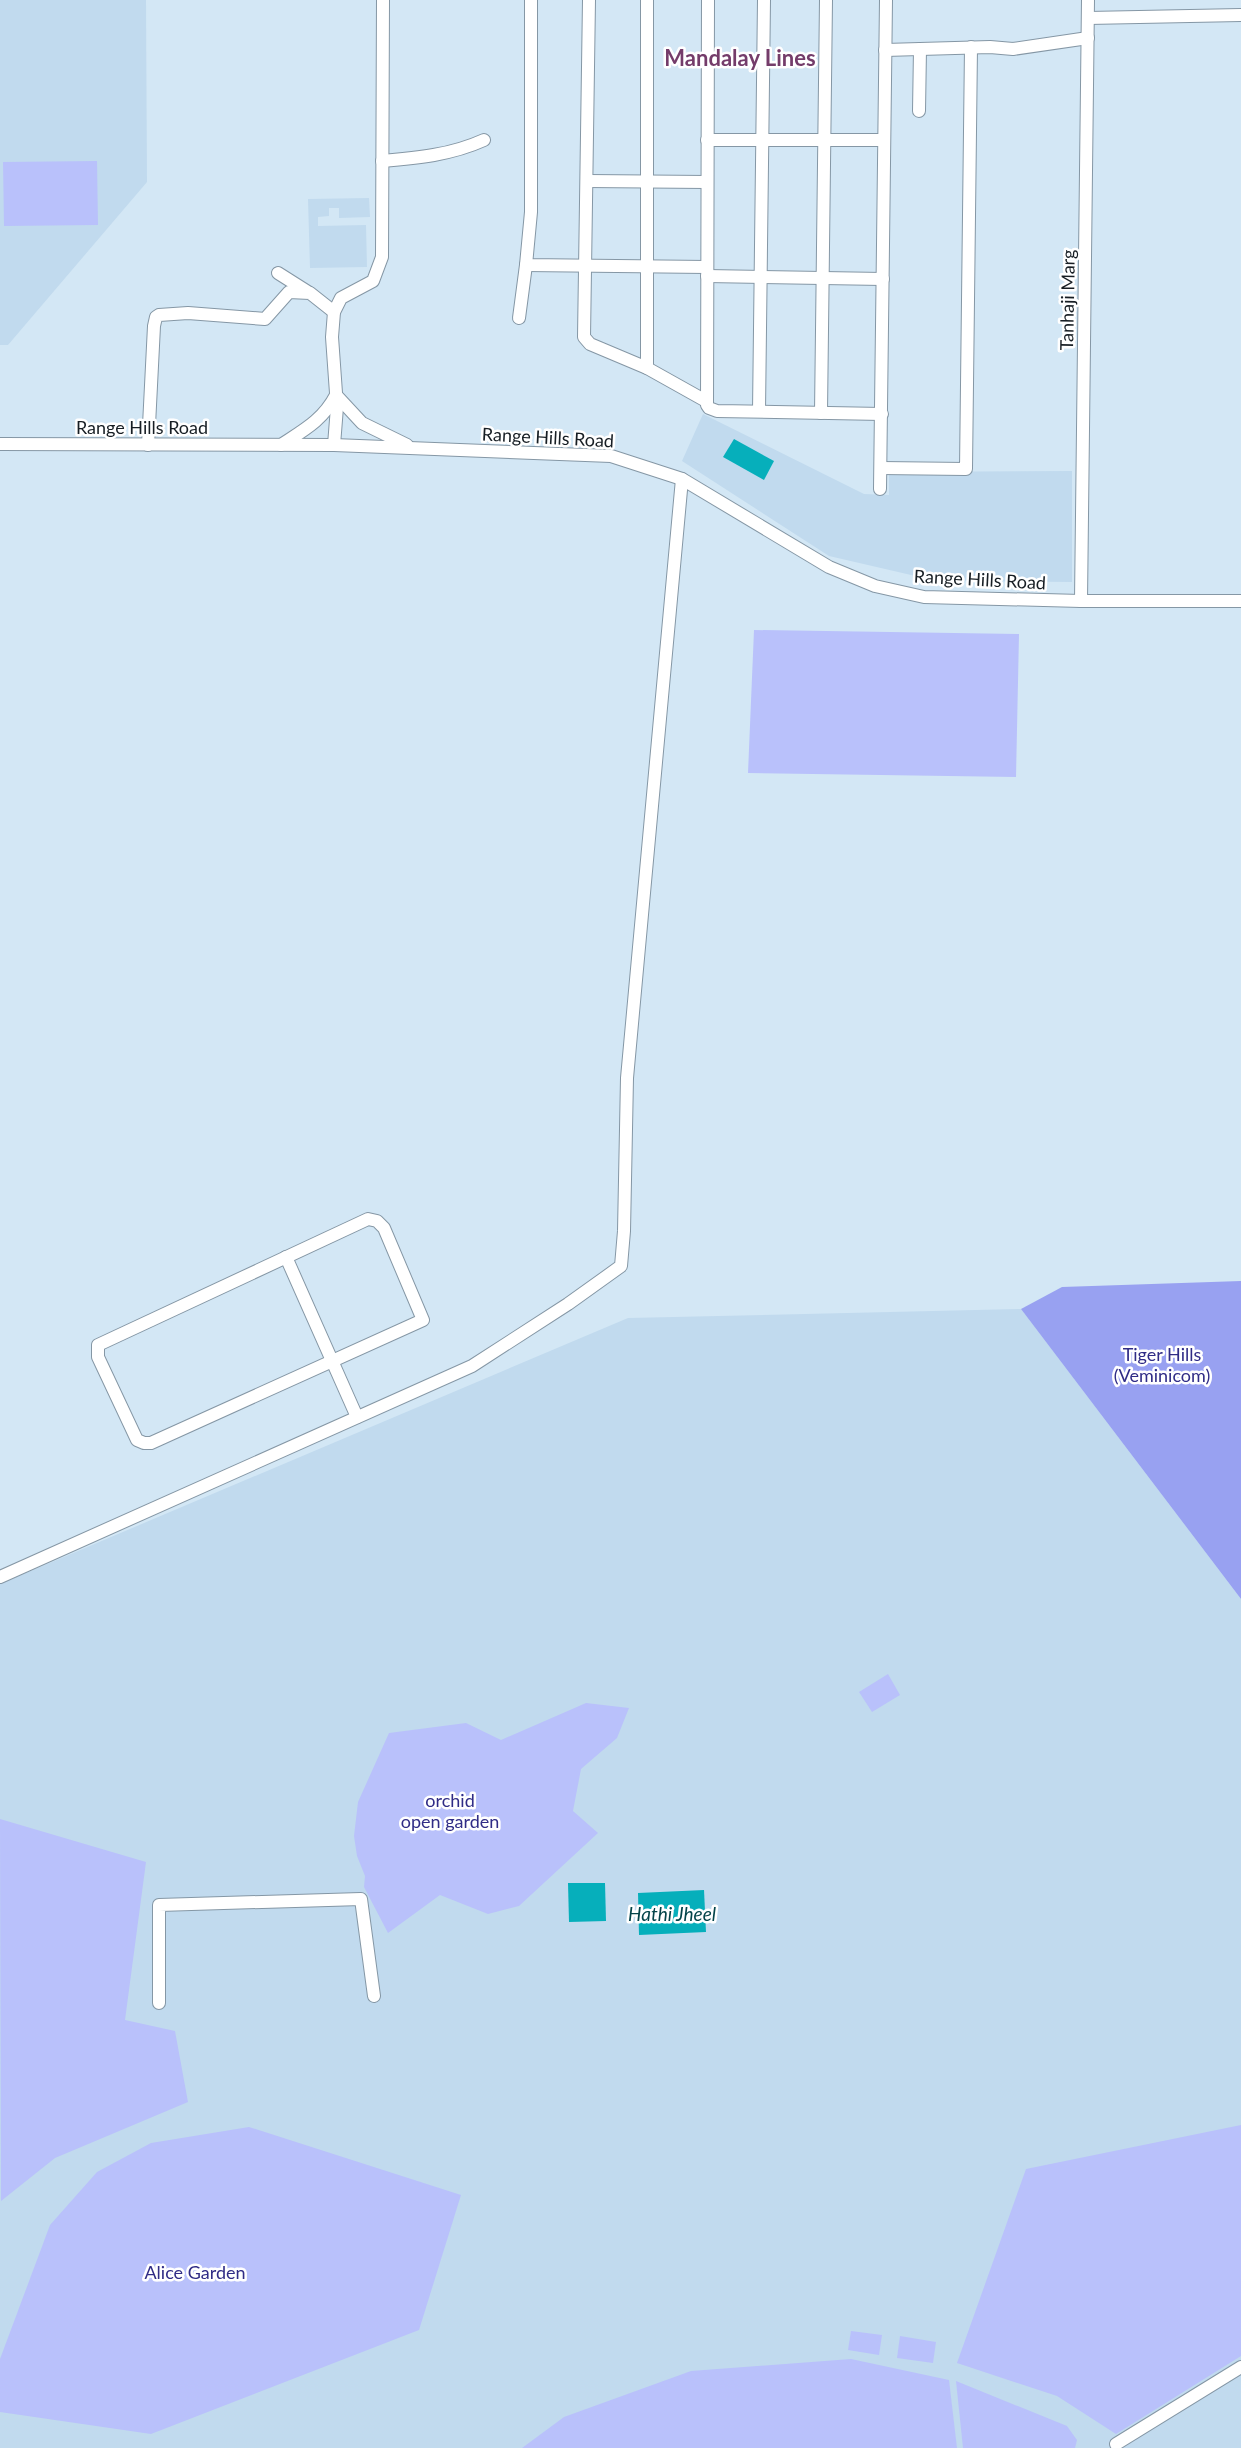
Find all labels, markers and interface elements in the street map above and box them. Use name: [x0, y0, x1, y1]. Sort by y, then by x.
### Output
district label: Mandalay Lines: [664, 44, 816, 71]
street label: Tanhaji Marg: [1055, 249, 1079, 351]
street label: Range Hills Road: [76, 416, 208, 438]
street label: Range Hills Road: [481, 423, 615, 451]
street label: Range Hills Road: [913, 565, 1047, 593]
park label: Tiger Hills (Veminicom): [1114, 1343, 1210, 1386]
park label: orchid open garden: [401, 1789, 499, 1832]
water label: Hathi Jheel: [628, 1902, 716, 1925]
park label: Alice Garden: [144, 2261, 246, 2283]

